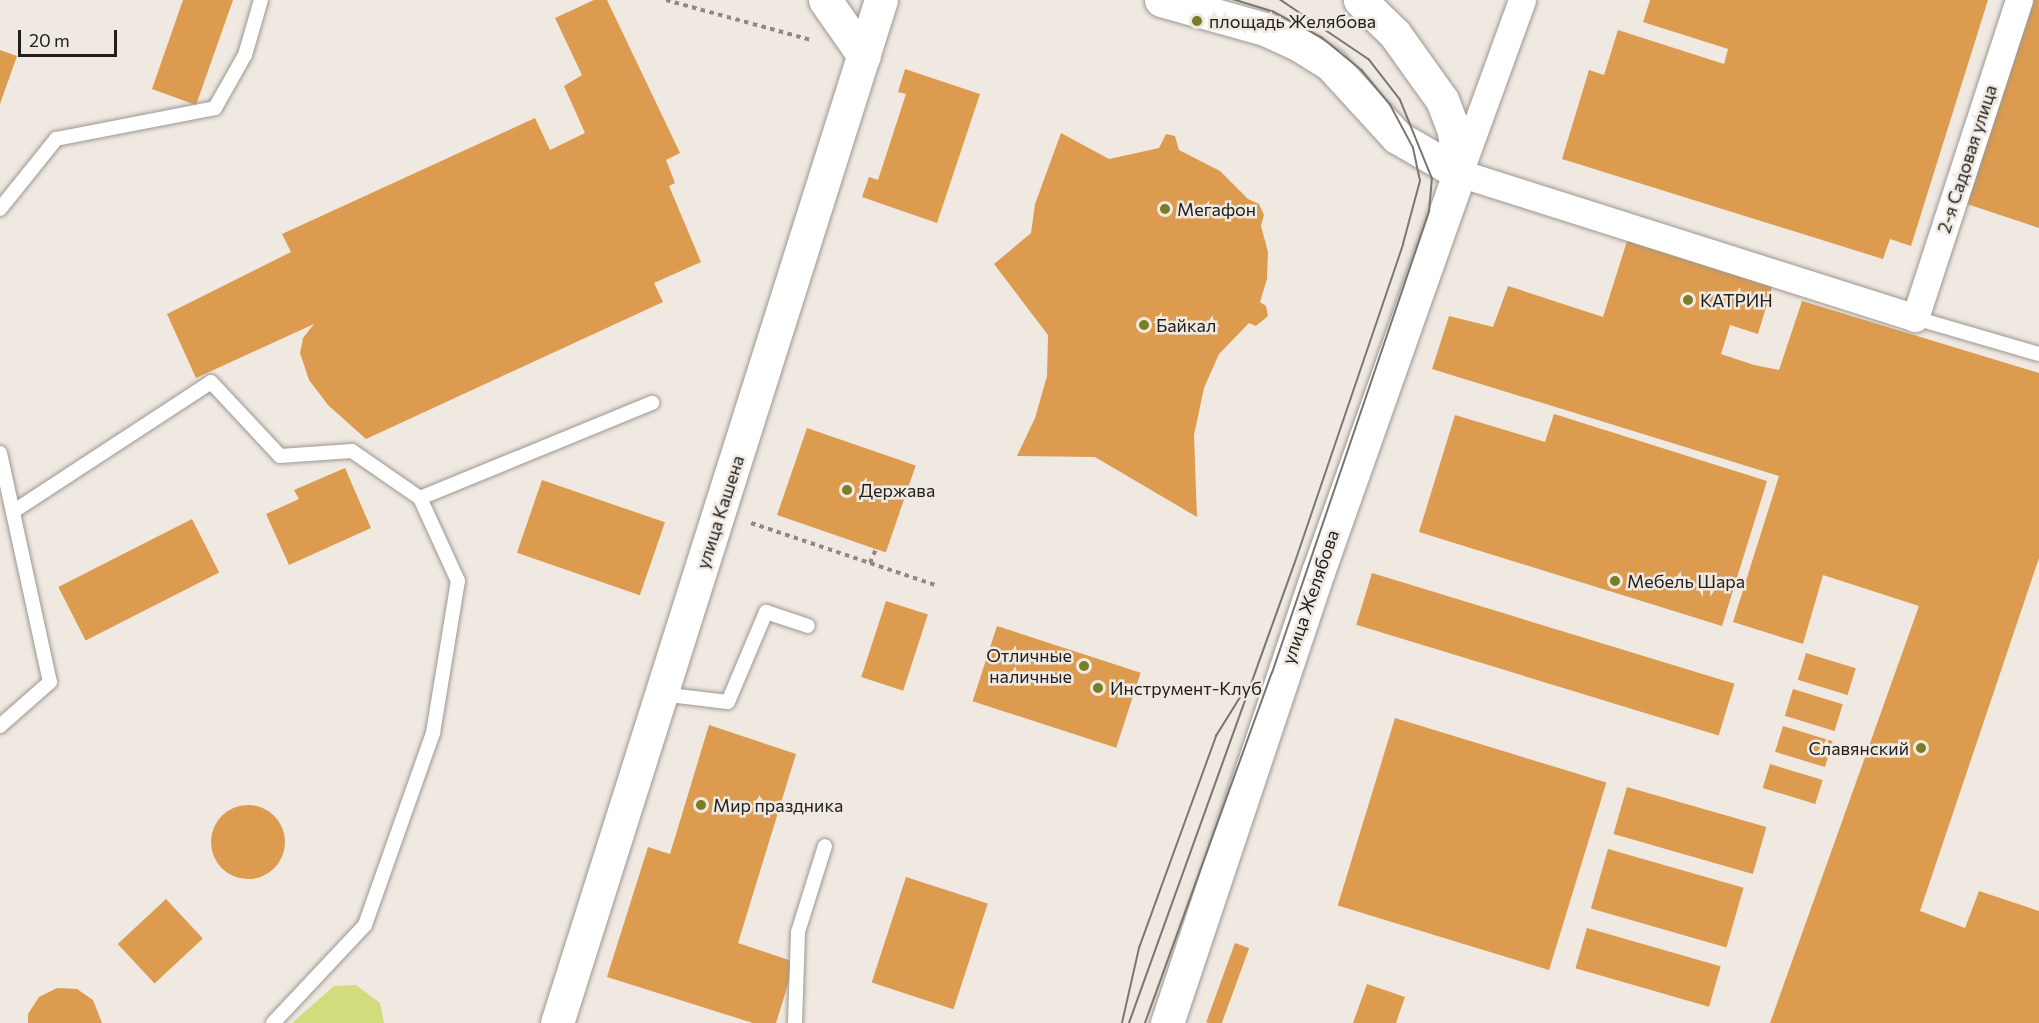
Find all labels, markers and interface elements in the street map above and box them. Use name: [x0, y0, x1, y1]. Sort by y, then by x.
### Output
place label: площадь Желябова: [1209, 10, 1376, 32]
marker: площадь Желябова: [1190, 14, 1204, 28]
scale bar: [21, 18, 120, 56]
text: 20 m: [29, 29, 70, 51]
street label: 2-я Садовая улица: [1933, 82, 2001, 236]
place label: Мегафон: [1177, 198, 1256, 220]
marker: Мегафон: [1158, 202, 1172, 216]
place label: КАТРИН: [1700, 289, 1773, 311]
marker: КАТРИН: [1681, 293, 1695, 307]
place label: Байкал: [1156, 314, 1216, 336]
marker: Байкал: [1137, 318, 1151, 332]
street label: улица Кашена: [691, 452, 749, 572]
place label: Держава: [859, 479, 935, 501]
marker: Держава: [840, 483, 854, 497]
street label: улица Желябова: [1277, 527, 1343, 667]
place label: Мебель Шара: [1627, 570, 1745, 592]
marker: Мебель Шара: [1608, 574, 1622, 588]
place label: Отличные наличные: [986, 645, 1072, 688]
marker: Отличные наличные: [1077, 659, 1091, 673]
place label: Инструмент-Клуб: [1110, 677, 1262, 699]
marker: Инструмент-Клуб: [1091, 681, 1105, 695]
place label: Славянский: [1808, 737, 1909, 759]
marker: Славянский: [1914, 741, 1928, 755]
place label: Мир праздника: [713, 794, 843, 816]
marker: Мир праздника: [694, 798, 708, 812]

